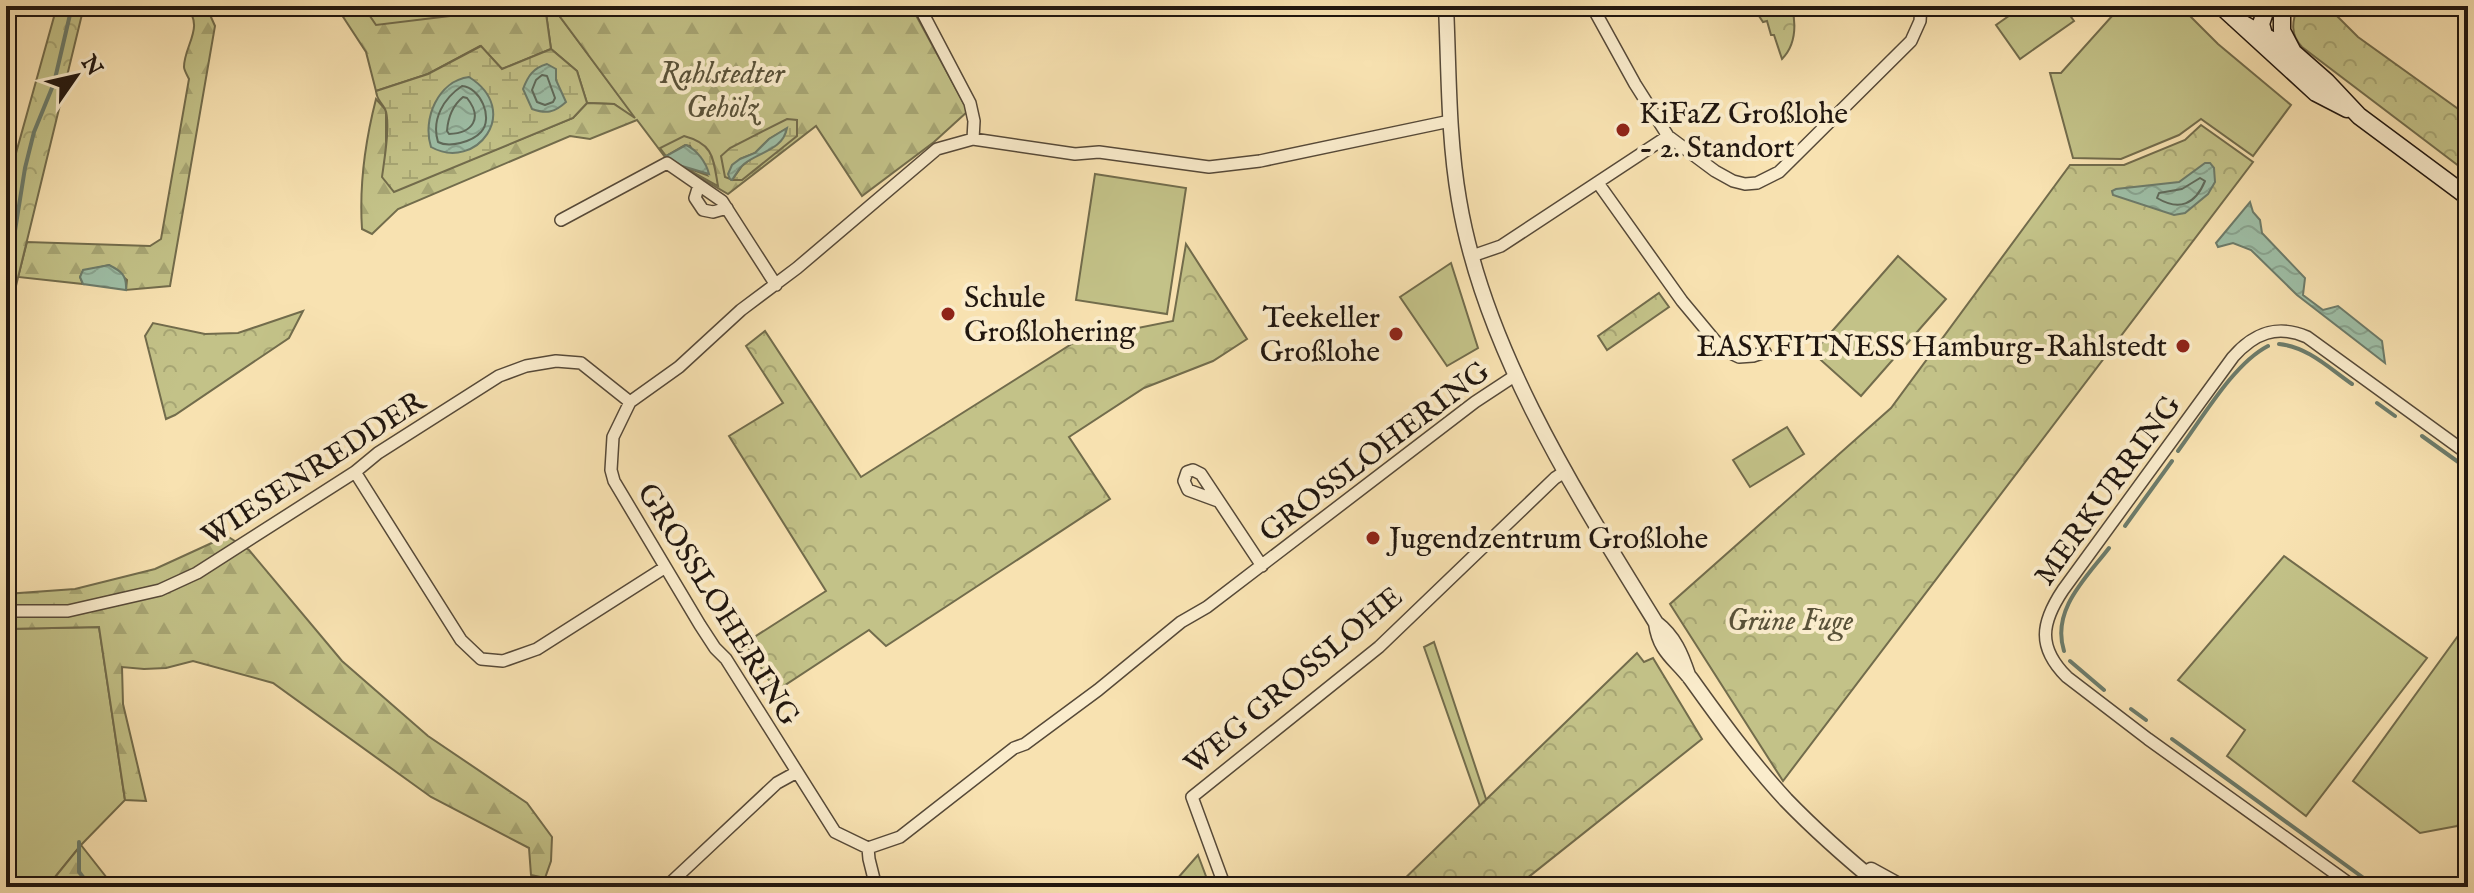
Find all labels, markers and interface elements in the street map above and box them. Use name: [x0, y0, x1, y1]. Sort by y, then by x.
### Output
north arrow: [36, 36, 116, 116]
text: N: [73, 49, 108, 82]
park label: Rahlstedter Gehölz: [660, 56, 786, 128]
place label: KiFaZ Großlohe - 2. Standort: [1639, 96, 1848, 168]
marker: KiFaZ Großlohe - 2. Standort: [1614, 121, 1632, 139]
place label: Schule Großlohering: [964, 280, 1136, 352]
place label: Teekeller Großlohe: [1260, 300, 1380, 372]
marker: Schule Großlohering: [939, 305, 957, 323]
marker: Teekeller Großlohe: [1387, 325, 1405, 343]
place label: EASYFITNESS Hamburg-Rahlstedt: [1696, 329, 2167, 367]
marker: EASYFITNESS Hamburg-Rahlstedt: [2174, 337, 2192, 355]
street label: GROSSLOHERING: [1252, 353, 1498, 552]
street label: WIESENREDDER: [195, 383, 434, 556]
street label: MERKURRING: [2027, 388, 2190, 594]
street label: GROSSLOHERING: [627, 477, 807, 734]
place label: Jugendzentrum Großlohe: [1386, 521, 1708, 559]
marker: Jugendzentrum Großlohe: [1364, 529, 1382, 547]
street label: WEG GROSSLOHE: [1177, 579, 1411, 784]
park label: Grüne Fuge: [1727, 603, 1853, 641]

